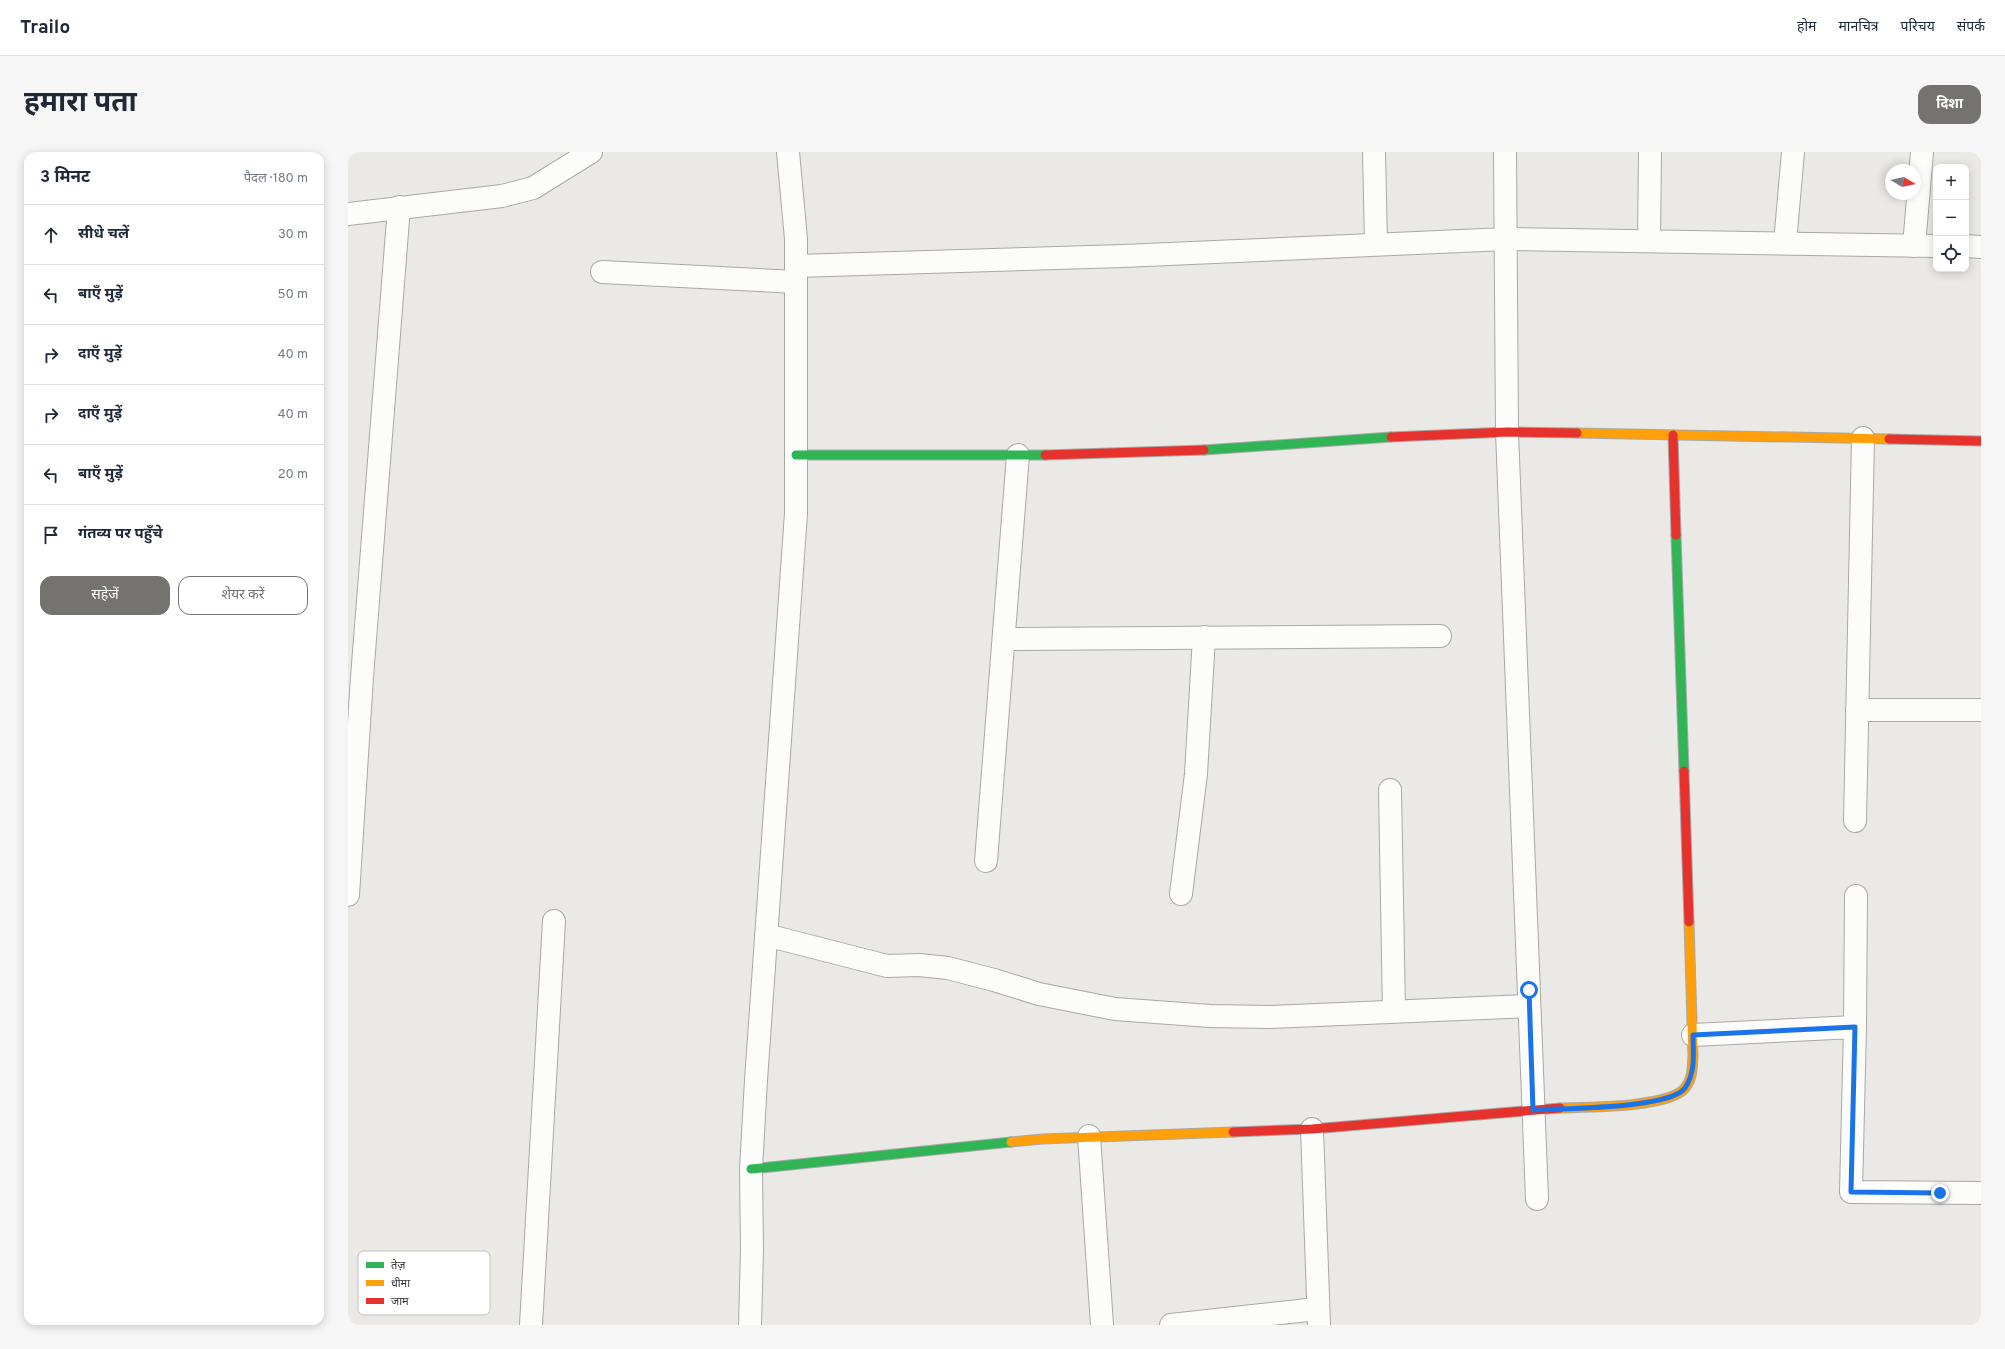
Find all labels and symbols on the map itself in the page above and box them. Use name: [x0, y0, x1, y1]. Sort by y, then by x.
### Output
north arrow: [1885, 164, 1921, 200]
route start: [1520, 981, 1538, 999]
route end: [1931, 1184, 1949, 1202]
legend: [358, 1251, 490, 1315]
text: तेज़: [391, 1259, 406, 1273]
text: धीमा: [391, 1277, 410, 1291]
text: जाम: [391, 1295, 409, 1309]

